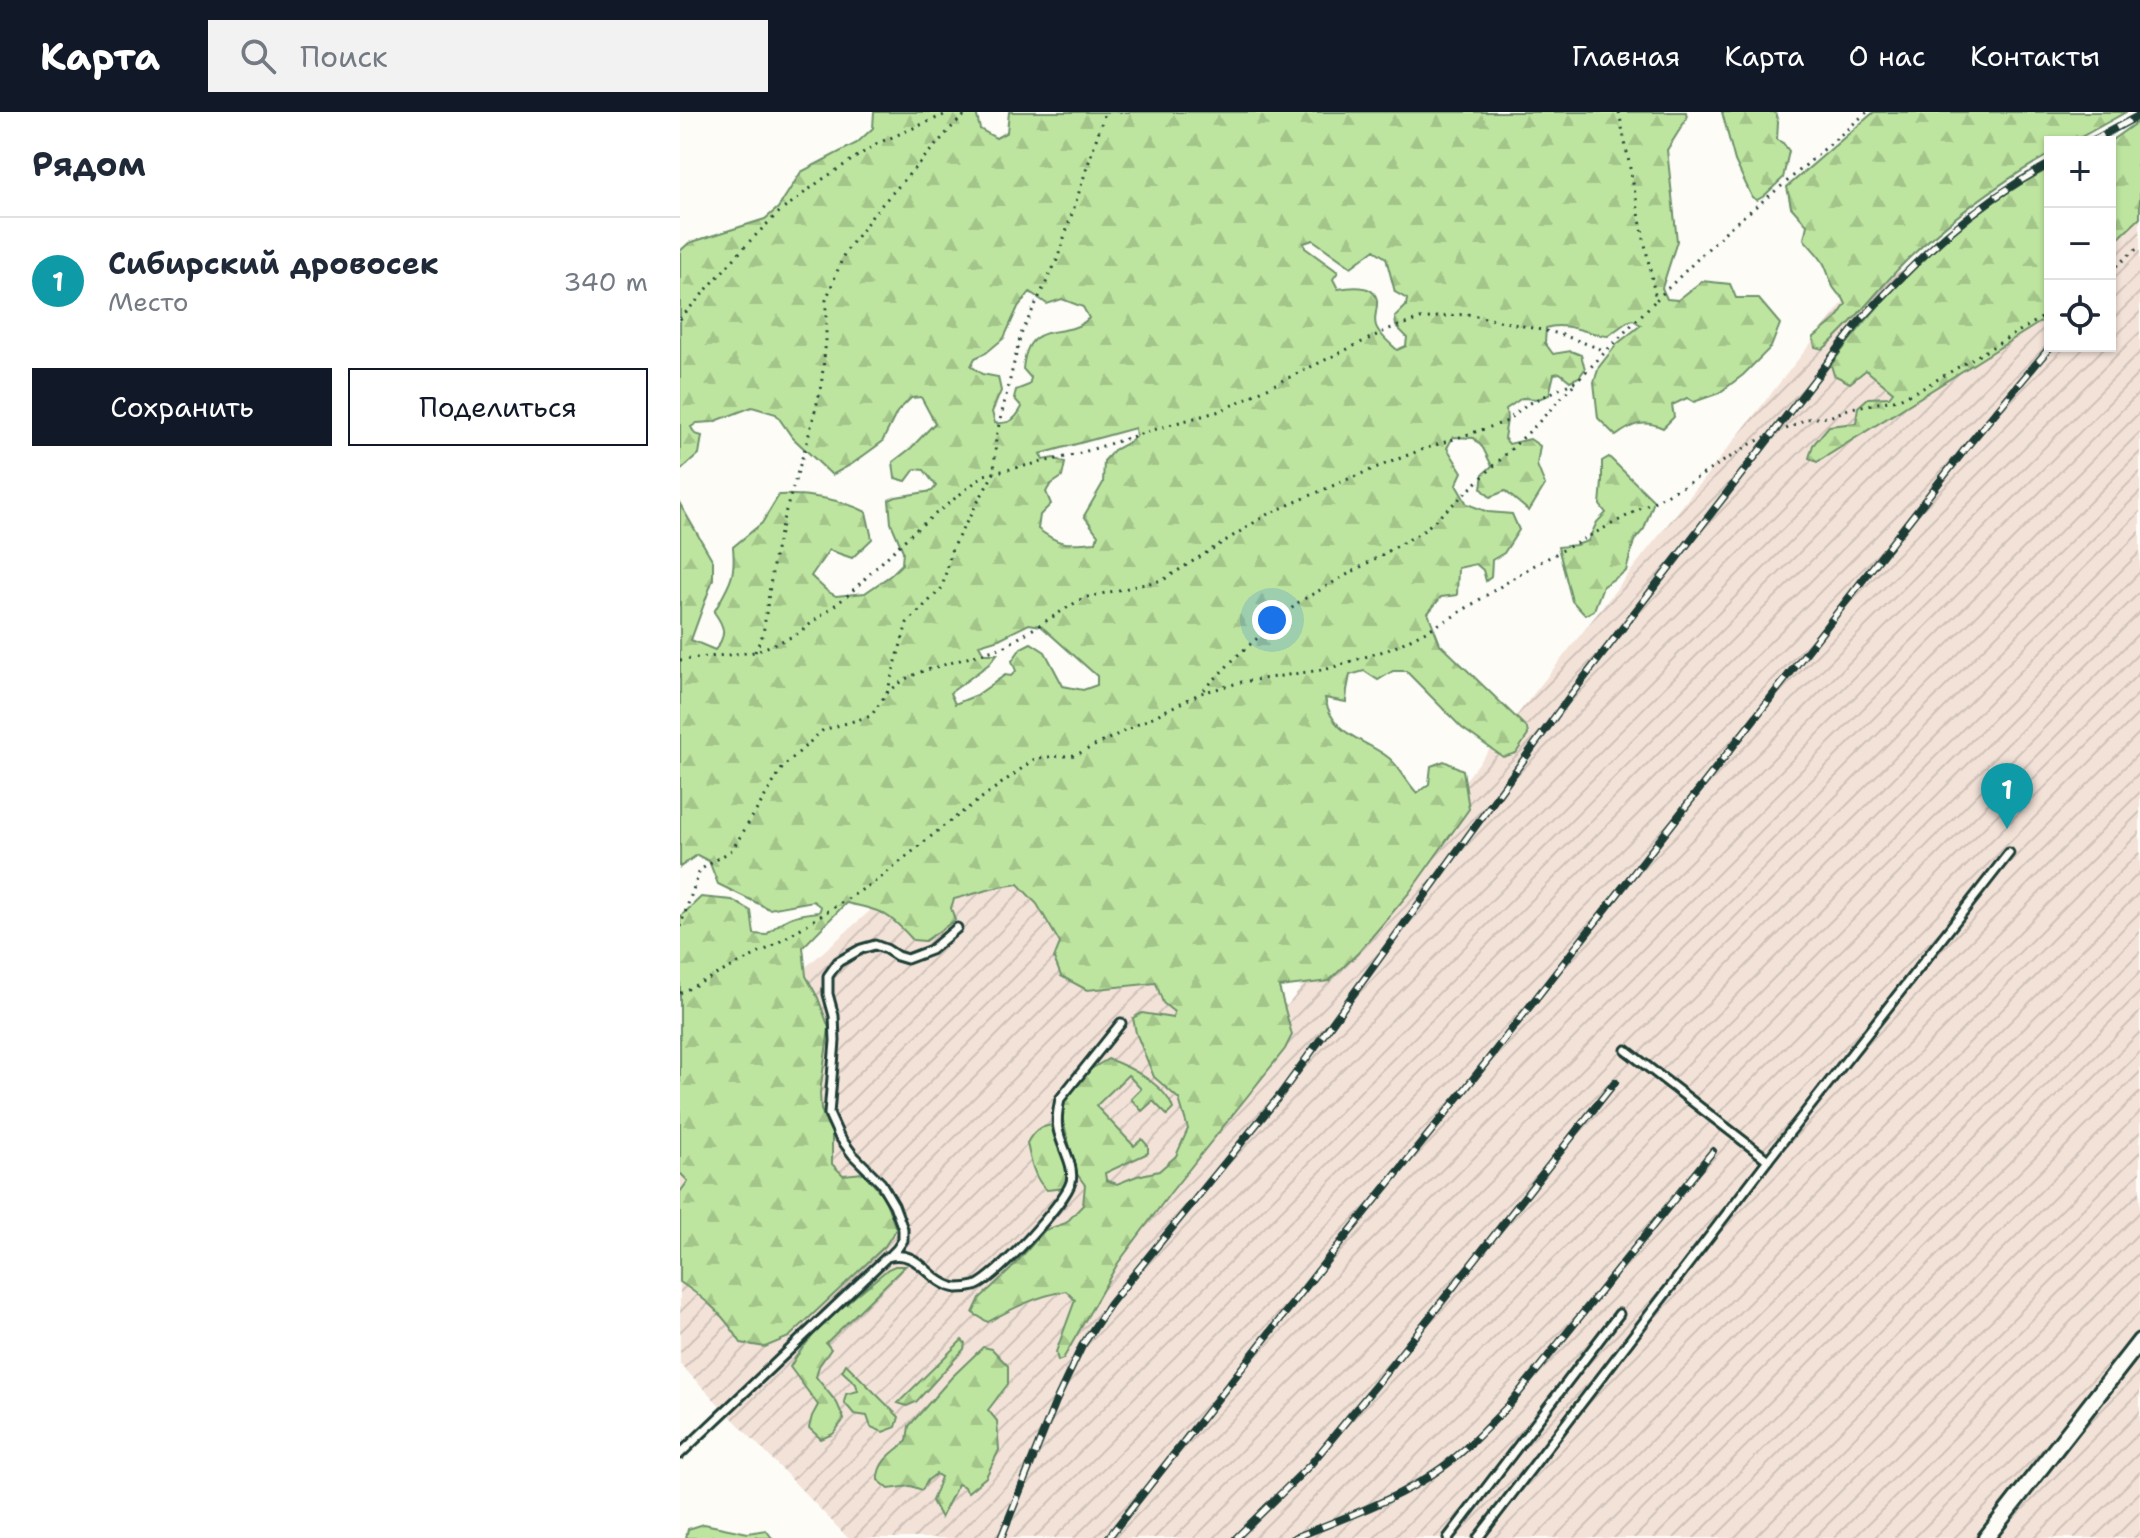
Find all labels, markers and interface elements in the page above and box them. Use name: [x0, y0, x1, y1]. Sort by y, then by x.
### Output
search box: [208, 20, 768, 92]
text: Карта: [40, 31, 160, 82]
icon: search: [236, 34, 280, 78]
text: Поиск: [300, 36, 388, 77]
text: Главная: [1572, 37, 1680, 75]
text: Карта: [1724, 37, 1804, 75]
text: О нас: [1848, 37, 1926, 75]
text: Контакты: [1970, 37, 2100, 75]
map controls: [2044, 136, 2116, 352]
button: +: [2044, 136, 2116, 208]
text: Рядом: [32, 141, 146, 187]
button: −: [2044, 208, 2116, 280]
text: Сибирский дровосек: [108, 243, 439, 284]
text: 1: [52, 264, 64, 299]
text: 340 m: [563, 264, 648, 299]
button: locate: [2044, 280, 2116, 352]
text: Место: [108, 284, 189, 319]
button: Сохранить: [32, 368, 332, 446]
button: Поделиться: [348, 368, 648, 446]
your location: [1252, 600, 1292, 640]
pin: 1: [1981, 763, 2033, 829]

